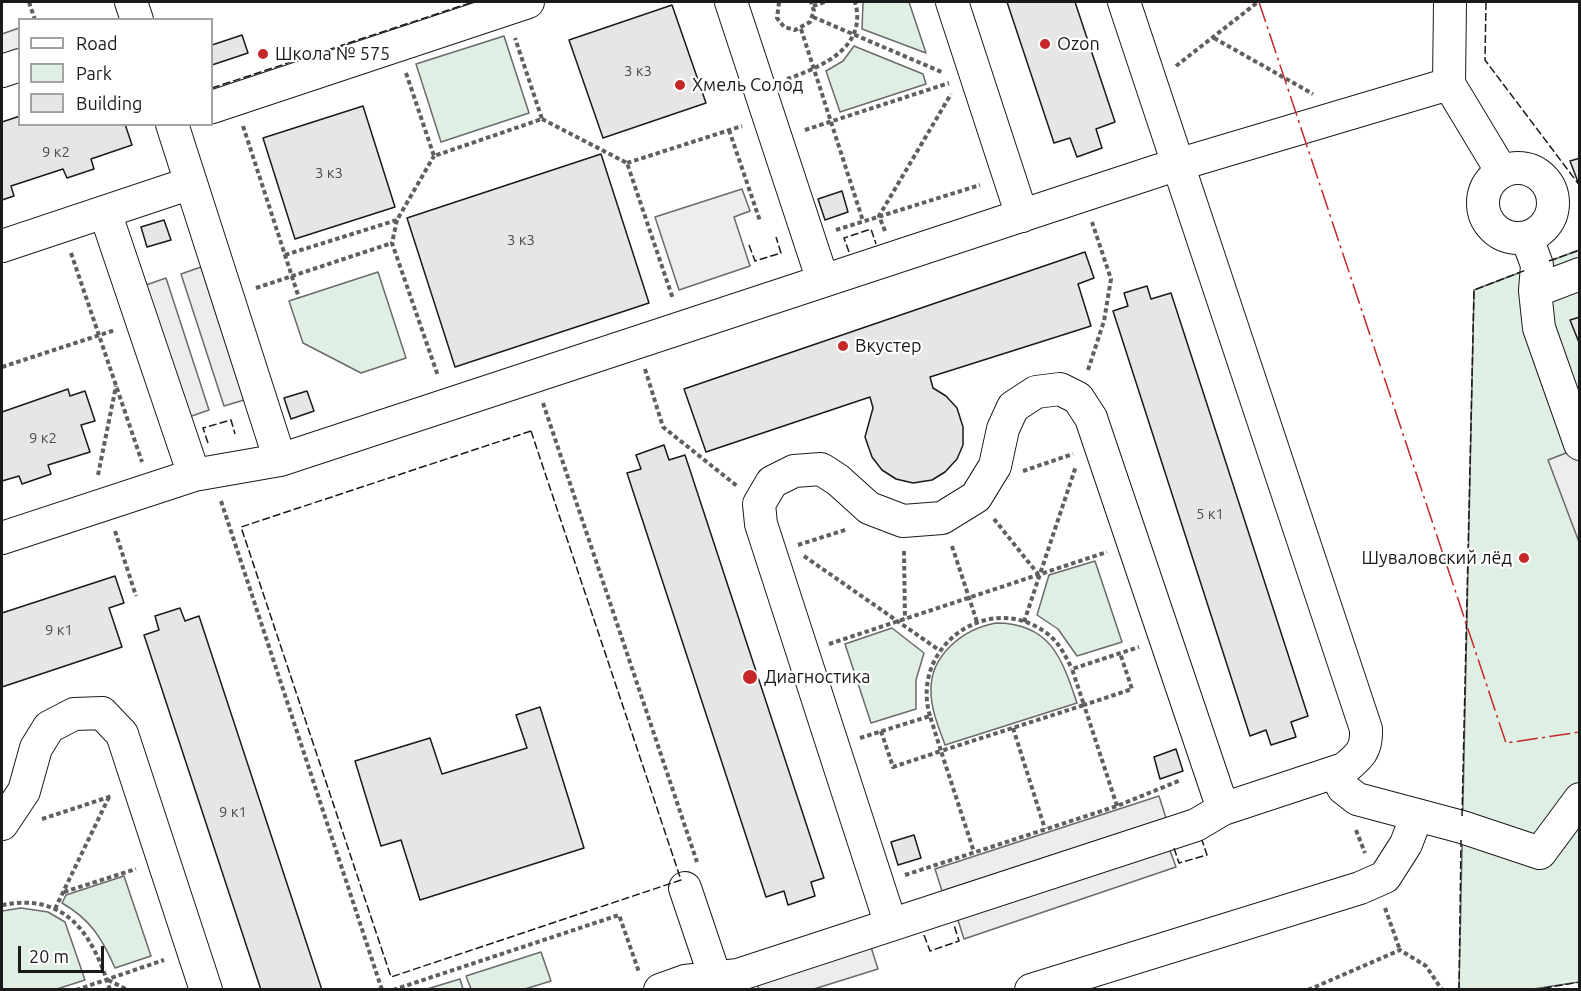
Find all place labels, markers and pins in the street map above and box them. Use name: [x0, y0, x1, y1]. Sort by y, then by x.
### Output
place label: Ozon: [1057, 33, 1100, 55]
marker: Ozon: [1038, 37, 1052, 51]
place label: Школа № 575: [275, 43, 390, 65]
marker: Школа № 575: [256, 47, 270, 61]
place label: Хмель Солод: [692, 74, 803, 96]
marker: Хмель Солод: [673, 78, 687, 92]
place label: Вкустер: [855, 335, 921, 357]
marker: Вкустер: [836, 339, 850, 353]
place label: Шуваловский лёд: [1362, 547, 1512, 569]
marker: Шуваловский лёд: [1517, 551, 1531, 565]
place label: Диагностика: [764, 666, 871, 688]
marker: Диагностика: [741, 668, 759, 686]

